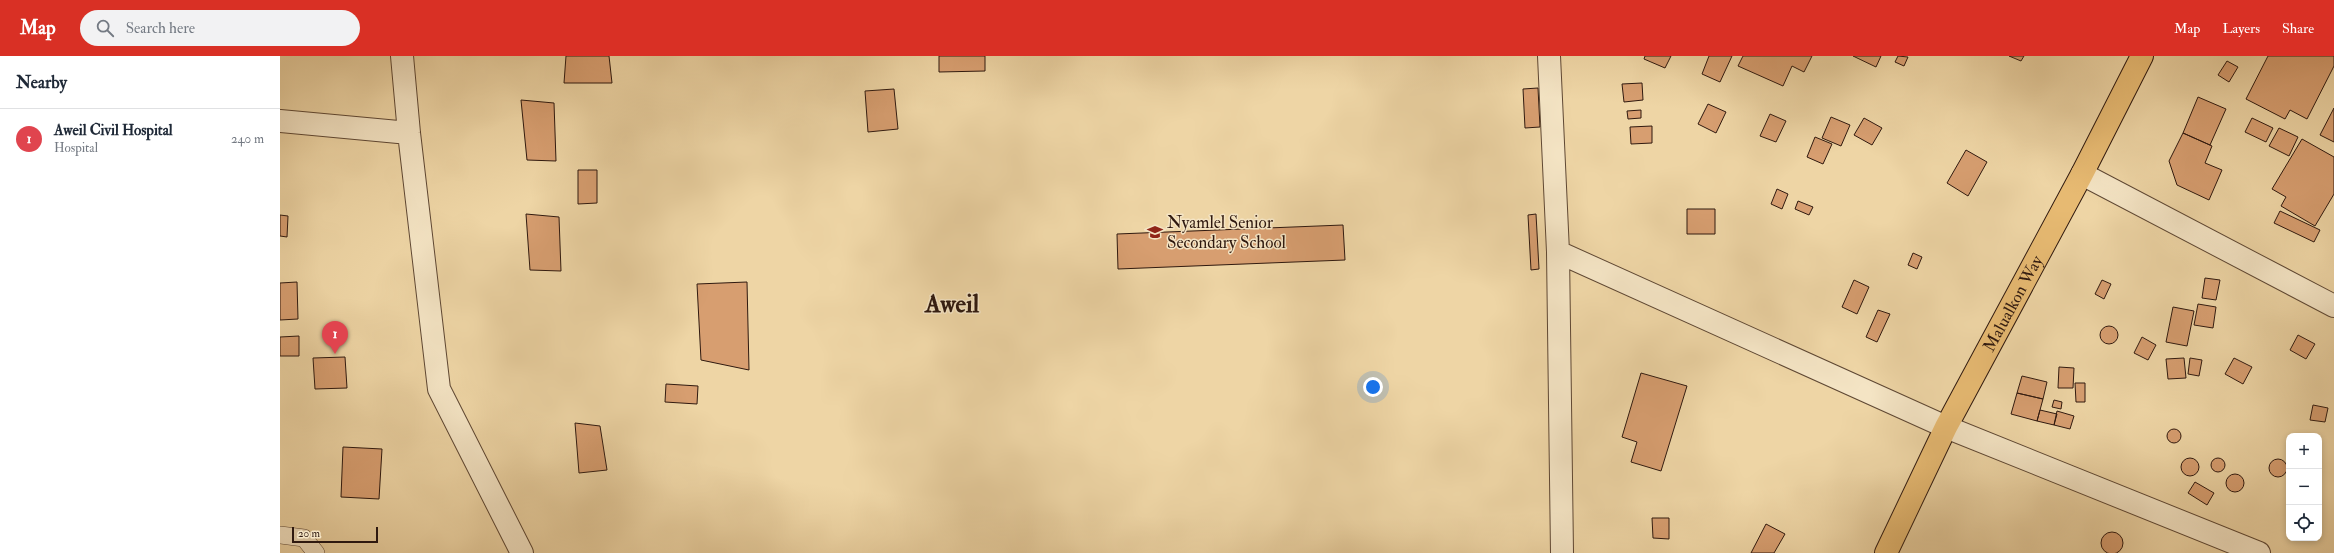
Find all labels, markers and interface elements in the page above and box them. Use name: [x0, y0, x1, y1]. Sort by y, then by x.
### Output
search box: [80, 10, 360, 46]
text: Map: [20, 16, 56, 40]
icon: search: [94, 17, 116, 39]
text: Search here: [126, 19, 195, 38]
text: Map: [2174, 20, 2200, 37]
text: Layers: [2222, 20, 2260, 37]
text: Share: [2282, 20, 2314, 37]
text: Nearby: [16, 72, 67, 93]
text: Aweil Civil Hospital: [54, 121, 173, 140]
text: 1: [27, 131, 31, 147]
text: 240 m: [231, 131, 264, 147]
text: Hospital: [54, 140, 98, 156]
place label: Nyamlel Senior Secondary School: [1167, 212, 1287, 254]
school or university icon: Nyamlel Senior Secondary School: [1146, 223, 1164, 241]
street label: Malualkon Way: [1978, 251, 2048, 355]
district label: Aweil: [924, 289, 980, 320]
pin: 1: [322, 321, 348, 354]
your location: [1363, 377, 1383, 397]
map controls: [2286, 433, 2322, 541]
button: +: [2286, 433, 2322, 469]
button: −: [2286, 469, 2322, 505]
button: locate: [2286, 505, 2322, 541]
scale bar: [292, 525, 378, 544]
text: 20 m: [298, 527, 320, 540]

